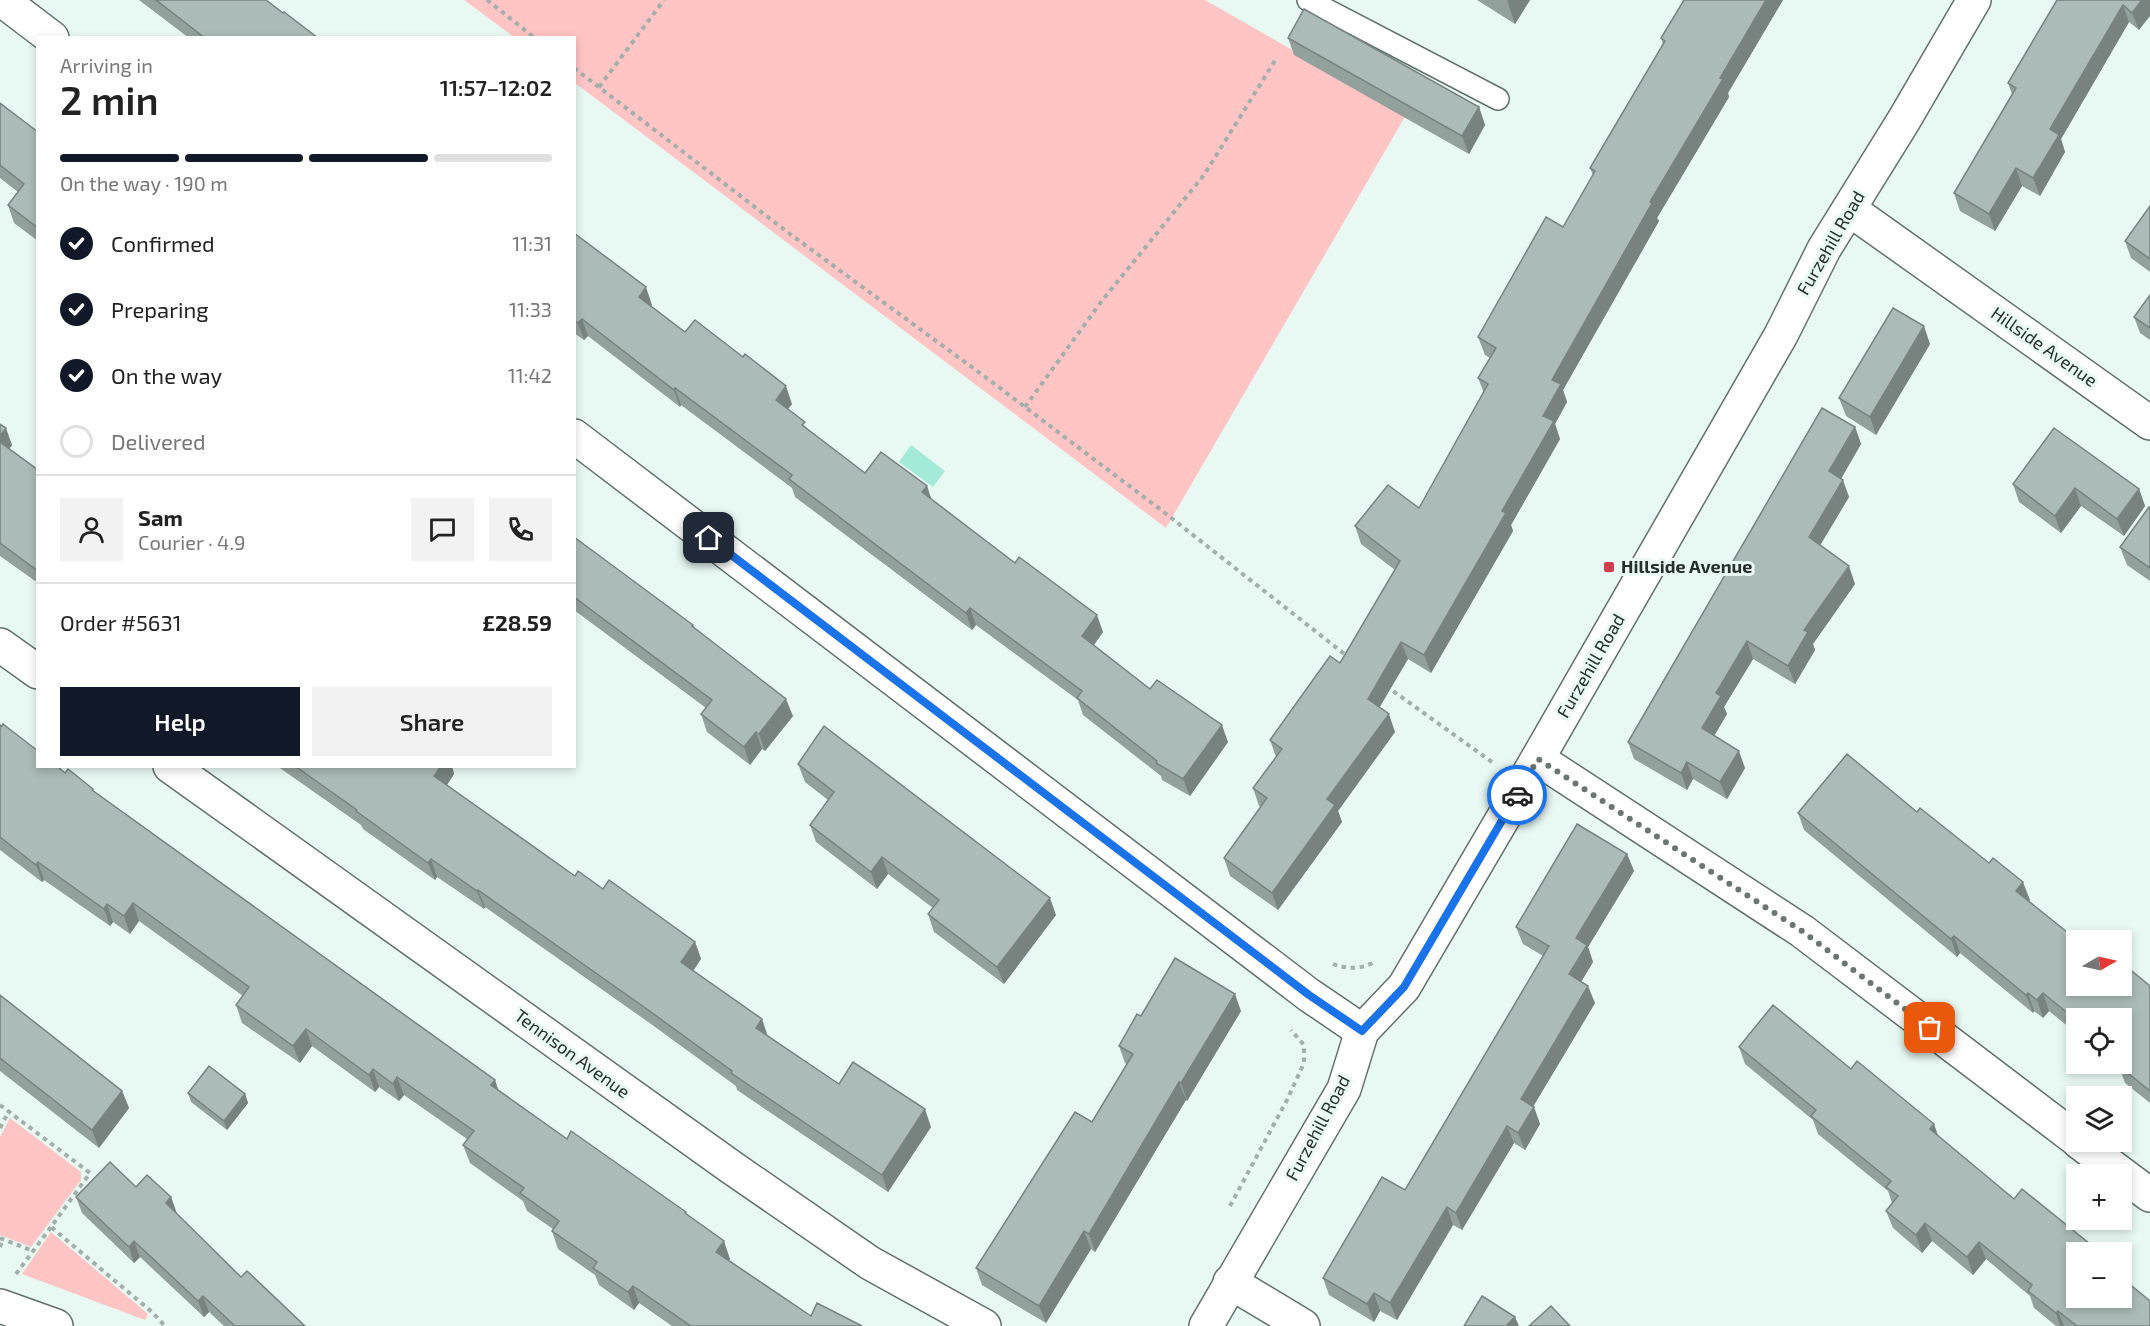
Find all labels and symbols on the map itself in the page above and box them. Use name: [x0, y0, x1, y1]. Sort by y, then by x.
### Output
street label: Furzehill Road: [1792, 187, 1869, 298]
street label: Hillside Avenue: [1987, 301, 2102, 391]
pin: [683, 512, 734, 563]
place label: Hillside Avenue: [1621, 555, 1752, 577]
marker: Hillside Avenue: [1602, 560, 1616, 574]
street label: Furzehill Road: [1552, 610, 1629, 721]
courier: [1487, 765, 1547, 825]
north arrow: [2066, 930, 2132, 996]
pin: [1904, 1002, 1955, 1053]
street label: Tennison Avenue: [511, 1004, 635, 1102]
street label: Furzehill Road: [1280, 1071, 1354, 1184]

